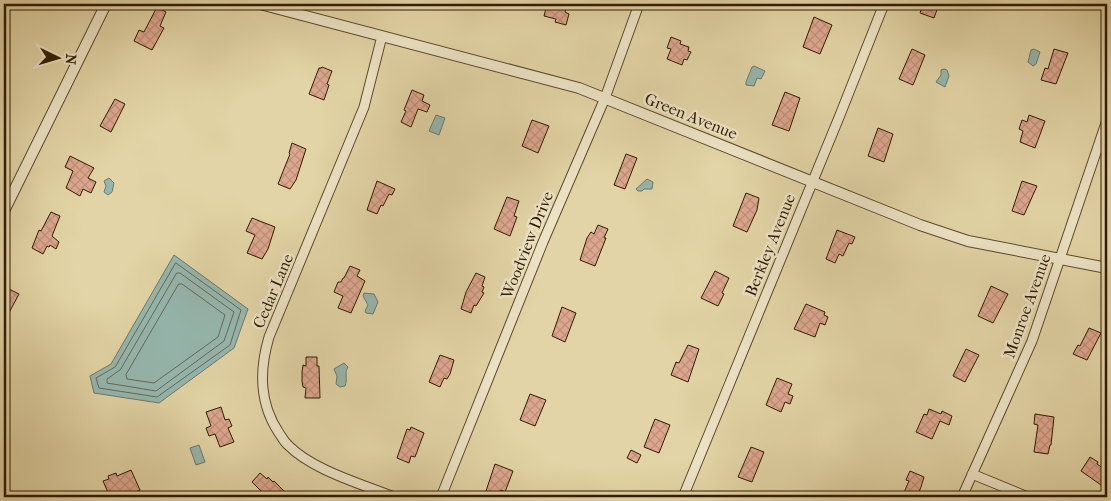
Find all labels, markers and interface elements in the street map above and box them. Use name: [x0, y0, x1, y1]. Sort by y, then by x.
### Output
north arrow: [32, 32, 82, 82]
text: N: [61, 53, 79, 65]
street label: Green Avenue: [642, 89, 740, 143]
street label: Woodview Drive: [496, 188, 557, 302]
street label: Berkley Avenue: [741, 191, 799, 299]
street label: Cedar Lane: [249, 251, 297, 331]
street label: Monroe Avenue: [999, 251, 1055, 361]

